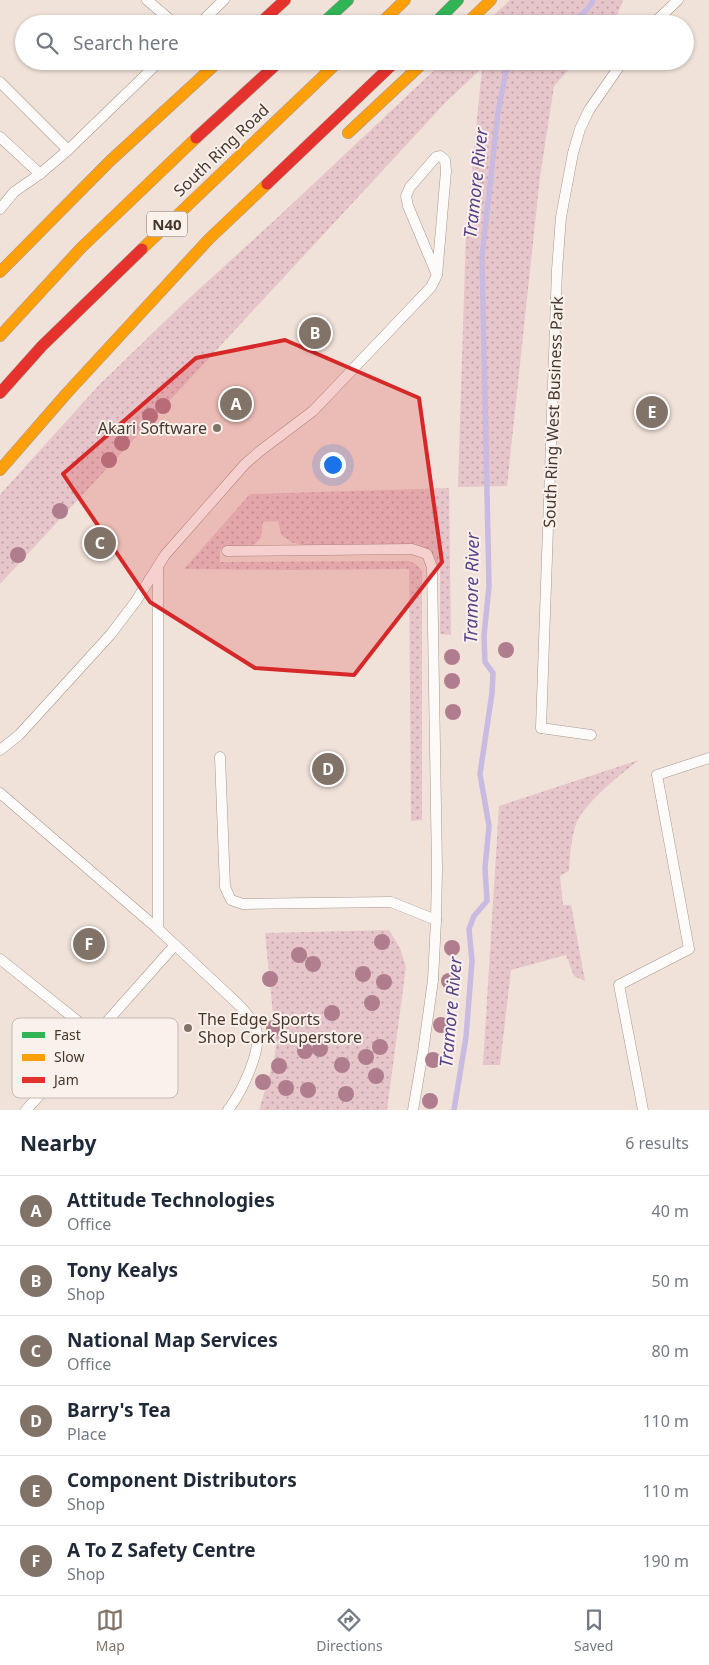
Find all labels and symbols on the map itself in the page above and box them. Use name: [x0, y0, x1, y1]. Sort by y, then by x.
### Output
street label: South Ring Road: [169, 99, 273, 201]
water label: Tramore River: [457, 126, 493, 239]
road number: N40: [147, 212, 187, 236]
street label: South Ring West Business Park: [538, 295, 568, 528]
pin: B: [299, 314, 331, 352]
pin: A: [220, 385, 252, 423]
pin: E: [636, 393, 668, 431]
place label: Akari Software: [98, 417, 207, 439]
marker: Akari Software: [211, 422, 223, 434]
your location: [320, 452, 346, 478]
pin: C: [84, 524, 116, 562]
water label: Tramore River: [458, 531, 484, 644]
pin: D: [312, 750, 344, 788]
pin: F: [73, 925, 105, 963]
water label: Tramore River: [433, 955, 467, 1068]
place label: The Edge Sports Shop Cork Superstore: [198, 1008, 362, 1048]
legend: [12, 1018, 178, 1098]
marker: The Edge Sports Shop Cork Superstore: [182, 1022, 194, 1034]
text: Fast: [54, 1025, 81, 1044]
text: Slow: [54, 1047, 85, 1066]
text: Jam: [52, 1070, 79, 1089]

